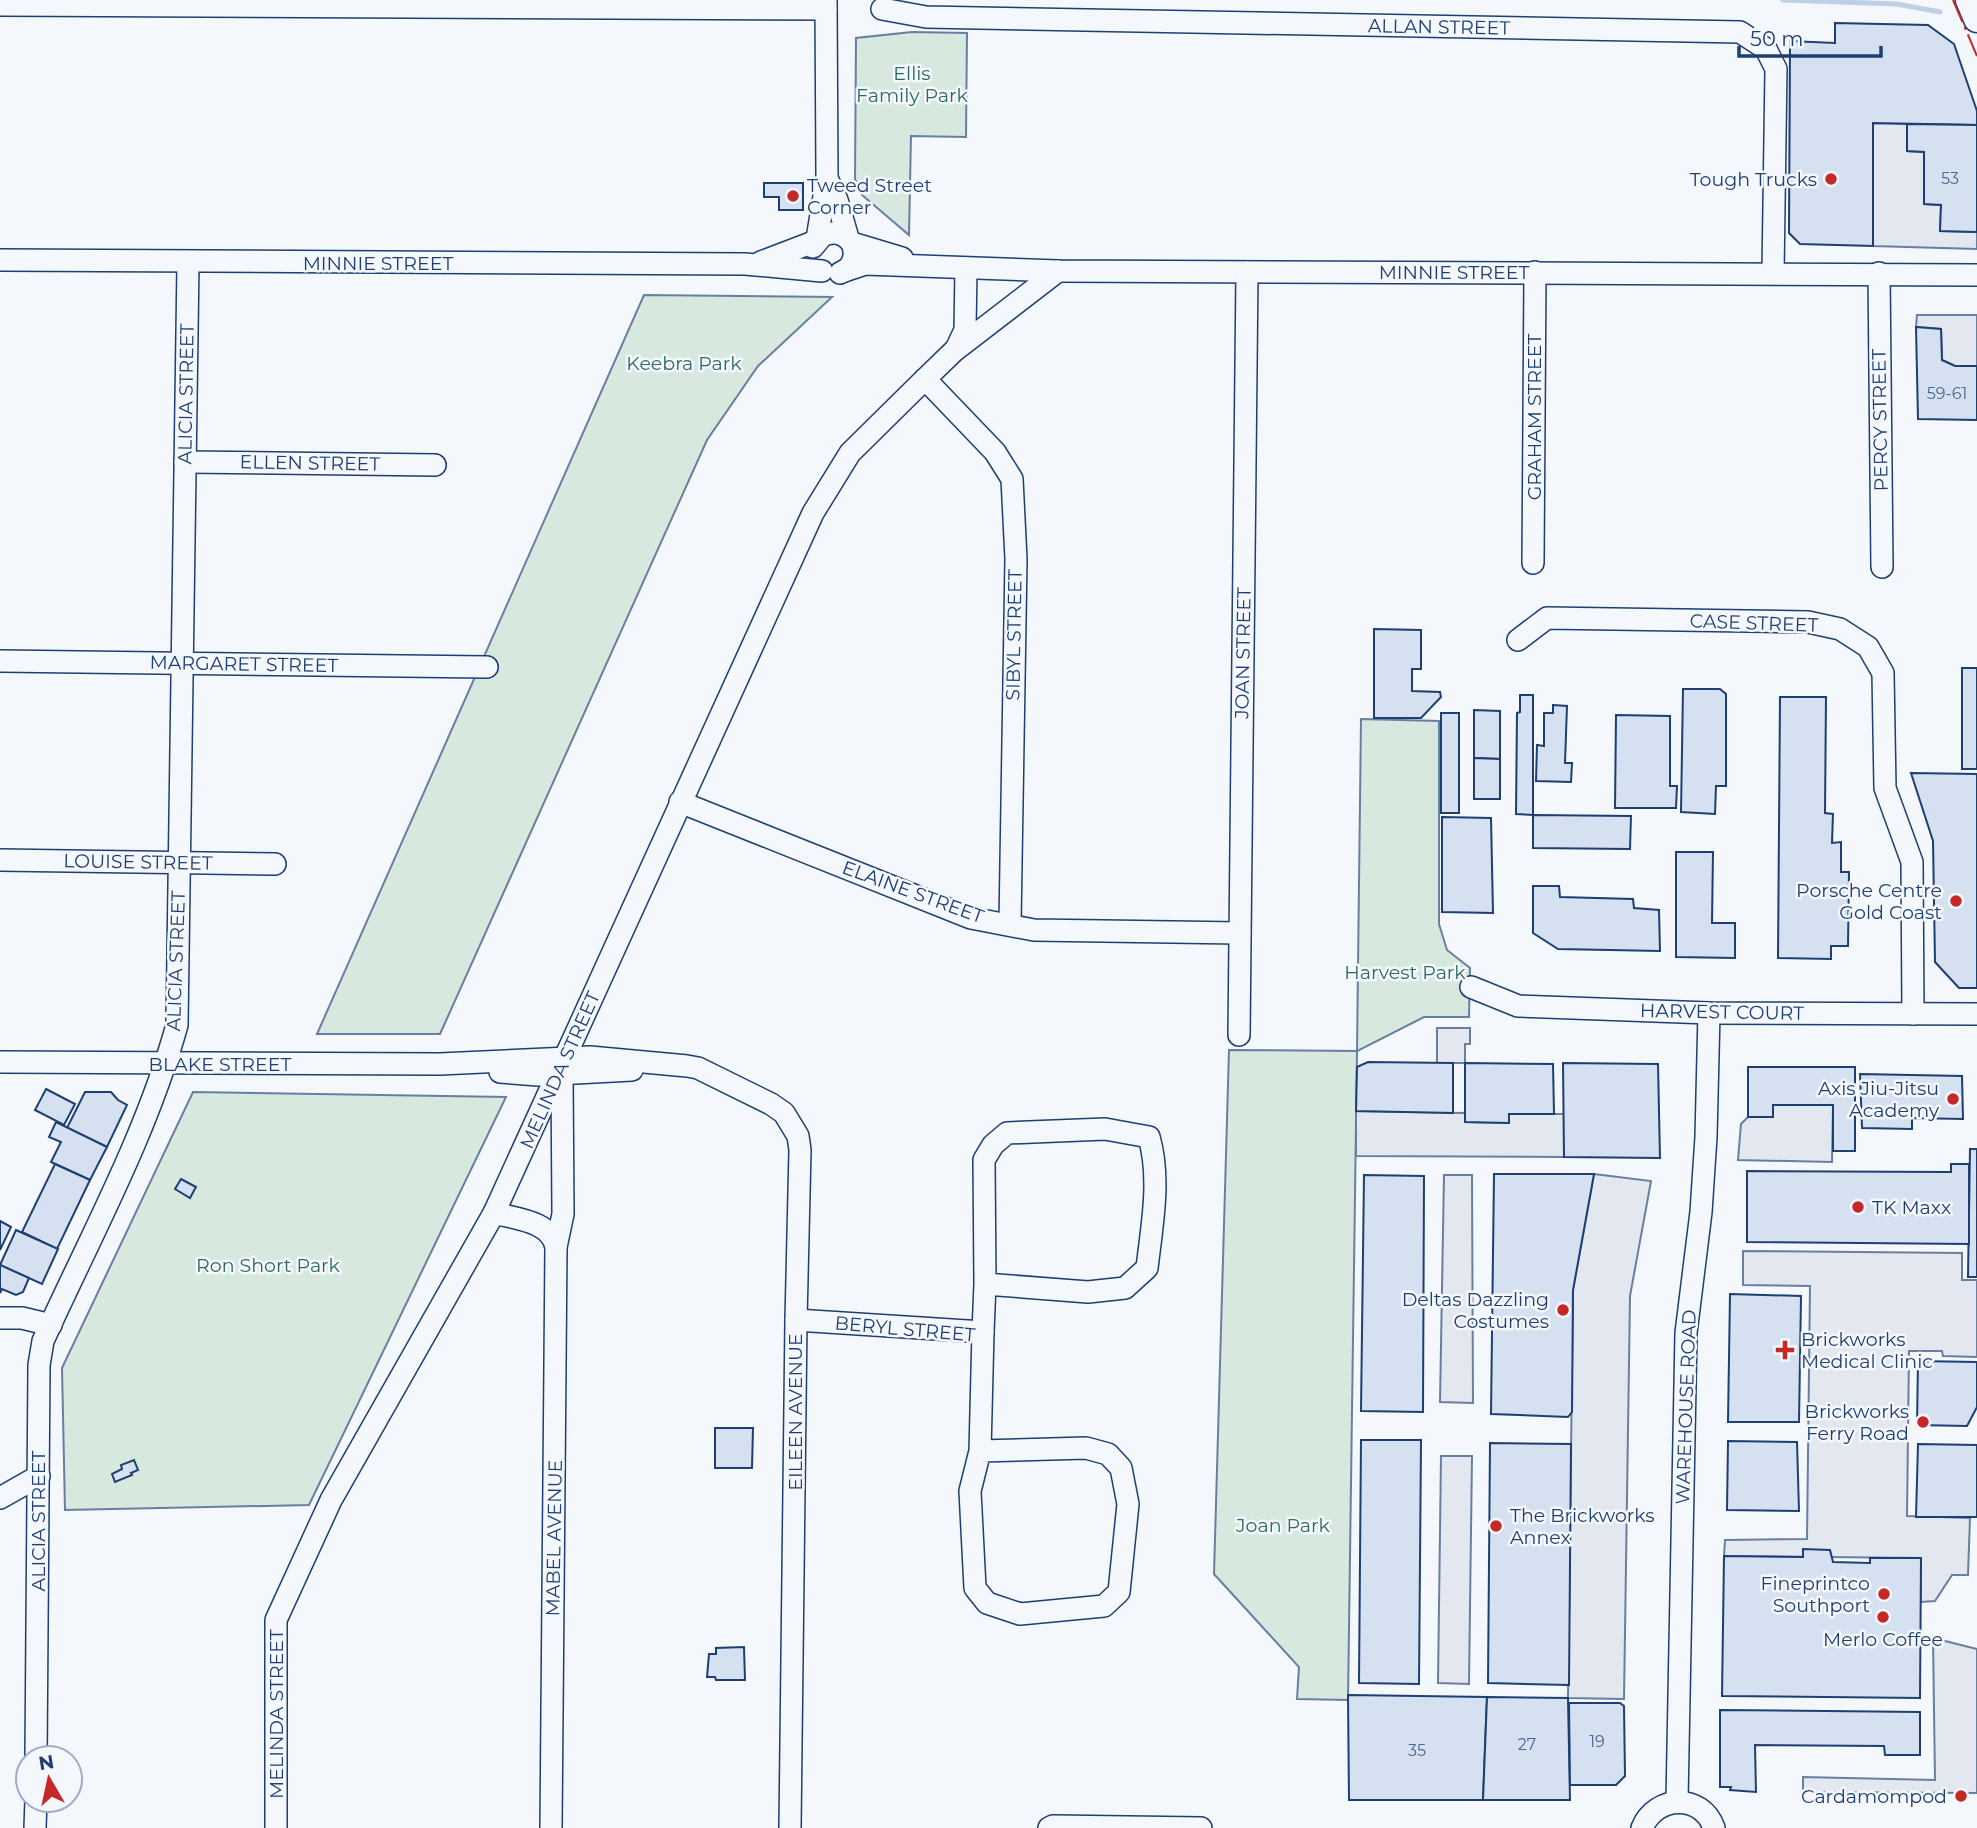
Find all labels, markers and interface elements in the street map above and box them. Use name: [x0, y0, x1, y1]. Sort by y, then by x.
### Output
street label: ALLAN STREET: [1368, 14, 1511, 40]
scale bar: [1739, 14, 1881, 58]
text: 50 m: [1750, 26, 1804, 51]
park label: Ellis Family Park: [856, 62, 969, 107]
place label: Tough Trucks: [1690, 168, 1817, 191]
house number: 53: [1941, 169, 1959, 188]
marker: Tough Trucks: [1823, 171, 1839, 187]
place label: Tweed Street Corner: [807, 174, 932, 219]
marker: Tweed Street Corner: [785, 188, 801, 204]
street label: MINNIE STREET: [303, 252, 453, 275]
street label: MINNIE STREET: [1379, 261, 1529, 284]
street label: ALICIA STREET: [173, 323, 199, 465]
street label: GRAHAM STREET: [1523, 334, 1546, 500]
street label: PERCY STREET: [1867, 348, 1893, 491]
park label: Keebra Park: [626, 352, 742, 375]
house number: 59-61: [1927, 384, 1967, 403]
street label: ELLEN STREET: [239, 450, 381, 476]
street label: SIBYL STREET: [1001, 569, 1027, 701]
street label: JOAN STREET: [1230, 587, 1256, 720]
street label: CASE STREET: [1689, 609, 1819, 637]
street label: MARGARET STREET: [150, 651, 339, 677]
street label: LOUISE STREET: [63, 849, 213, 875]
street label: ELAINE STREET: [839, 856, 987, 928]
place label: Porsche Centre Gold Coast: [1796, 879, 1942, 924]
street label: ALICIA STREET: [162, 890, 190, 1032]
marker: Porsche Centre Gold Coast: [1948, 893, 1964, 909]
park label: Harvest Park: [1344, 961, 1466, 984]
street label: MELINDA STREET: [515, 988, 605, 1152]
street label: HARVEST COURT: [1640, 999, 1804, 1025]
street label: BLAKE STREET: [149, 1053, 291, 1076]
place label: Axis Jiu-Jitsu Academy: [1818, 1077, 1940, 1122]
marker: Axis Jiu-Jitsu Academy: [1945, 1091, 1961, 1107]
place label: TK Maxx: [1872, 1196, 1951, 1219]
marker: TK Maxx: [1850, 1199, 1866, 1215]
park label: Ron Short Park: [196, 1254, 341, 1277]
place label: Deltas Dazzling Costumes: [1402, 1288, 1549, 1333]
marker: Deltas Dazzling Costumes: [1555, 1302, 1571, 1318]
street label: WAREHOUSE ROAD: [1671, 1309, 1701, 1505]
street label: BERYL STREET: [834, 1311, 976, 1347]
place label: Brickworks Medical Clinic: [1801, 1328, 1933, 1373]
street label: EILEEN AVENUE: [784, 1333, 807, 1491]
marker: Brickworks Medical Clinic: [1775, 1340, 1795, 1360]
place label: Brickworks Ferry Road: [1805, 1400, 1909, 1445]
marker: Brickworks Ferry Road: [1915, 1414, 1931, 1430]
street label: ALICIA STREET: [27, 1450, 50, 1591]
street label: MABEL AVENUE: [541, 1459, 567, 1617]
place label: The Brickworks Annex: [1510, 1504, 1655, 1549]
park label: Joan Park: [1235, 1514, 1331, 1537]
marker: The Brickworks Annex: [1488, 1518, 1504, 1534]
place label: Fineprintco Southport: [1760, 1572, 1870, 1617]
marker: Fineprintco Southport: [1876, 1586, 1892, 1602]
marker: Merlo Coffee: [1875, 1609, 1891, 1625]
place label: Merlo Coffee: [1823, 1628, 1943, 1651]
street label: MELINDA STREET: [265, 1629, 288, 1799]
house number: 19: [1589, 1732, 1605, 1751]
house number: 27: [1518, 1735, 1536, 1754]
house number: 35: [1408, 1741, 1426, 1760]
north arrow: [14, 1744, 84, 1814]
text: N: [37, 1750, 56, 1775]
place label: Cardamompod: [1801, 1785, 1947, 1808]
marker: Cardamompod: [1953, 1788, 1969, 1804]

